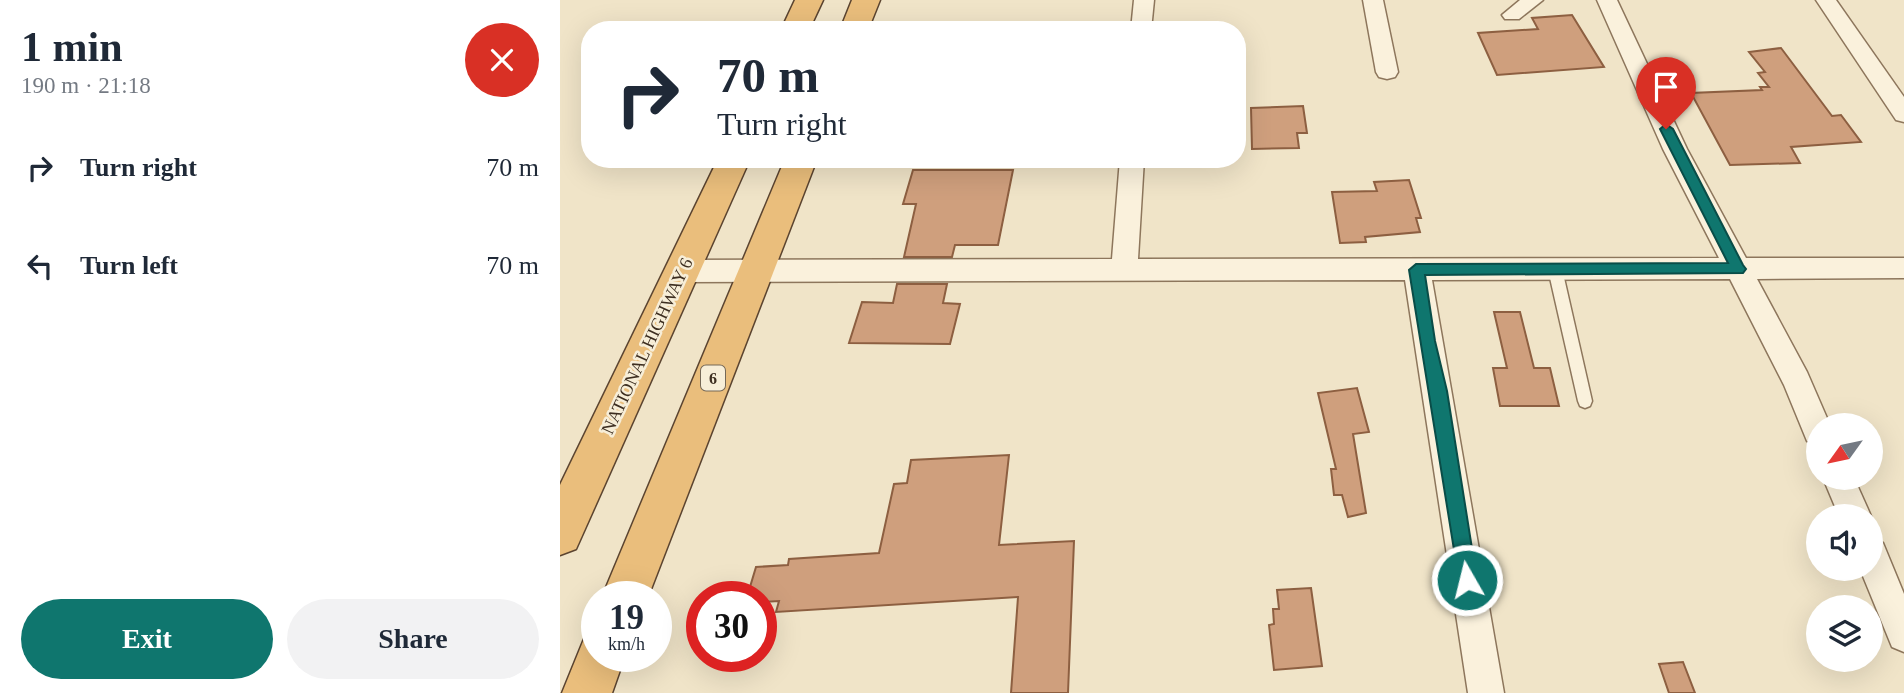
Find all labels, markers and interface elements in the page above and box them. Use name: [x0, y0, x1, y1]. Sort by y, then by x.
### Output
button: close: [465, 23, 539, 97]
text: 1 min: [21, 24, 123, 70]
text: 70 m: [717, 48, 819, 103]
icon: right: [602, 49, 693, 140]
pin: [1636, 57, 1696, 129]
icon: arrive: [1647, 68, 1685, 106]
text: 190 m · 21:18: [21, 73, 151, 98]
text: Turn right: [717, 106, 847, 142]
icon: right: [21, 149, 59, 187]
text: Turn right: [80, 153, 197, 182]
text: 70 m: [486, 153, 539, 182]
icon: left: [21, 247, 59, 285]
text: Turn left: [80, 251, 178, 280]
text: 70 m: [486, 251, 539, 280]
street label: NATIONAL HIGHWAY 6: [597, 255, 697, 437]
road number: 6: [701, 366, 725, 390]
north arrow: [1806, 413, 1883, 490]
map controls: [1806, 413, 1883, 672]
button: sound: [1806, 504, 1883, 581]
position arrow: [1430, 543, 1504, 617]
speed limit sign: 30: [686, 581, 777, 672]
button: layers: [1806, 595, 1883, 672]
text: 19: [609, 598, 644, 637]
button: Exit: [21, 599, 273, 679]
button: Share: [287, 599, 539, 679]
text: km/h: [608, 634, 645, 654]

